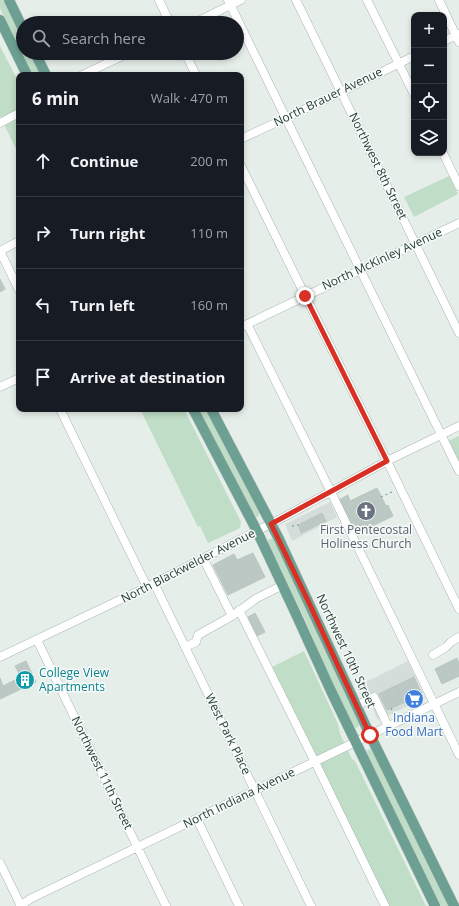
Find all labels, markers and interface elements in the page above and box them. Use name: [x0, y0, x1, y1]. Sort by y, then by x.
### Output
map controls: [411, 12, 447, 156]
button: +: [411, 12, 447, 48]
search box: [16, 16, 244, 60]
icon: search: [30, 27, 52, 49]
text: Search here: [62, 28, 146, 48]
button: −: [411, 48, 447, 84]
street label: North Brauer Avenue: [271, 63, 385, 130]
button: locate: [411, 84, 447, 120]
text: 6 min: [32, 87, 79, 110]
text: Walk · 470 m: [151, 89, 228, 107]
street label: Northwest 8th Street: [345, 109, 412, 222]
button: layers: [411, 120, 447, 156]
icon: ahead: [32, 150, 54, 172]
text: Continue: [70, 151, 138, 171]
text: 200 m: [190, 152, 228, 170]
icon: right: [32, 222, 54, 244]
text: Turn right: [70, 223, 145, 243]
street label: North McKinley Avenue: [319, 223, 445, 294]
text: 110 m: [190, 224, 228, 242]
route end: [296, 287, 314, 305]
icon: left: [32, 294, 54, 316]
text: Turn left: [70, 295, 135, 315]
text: 160 m: [190, 296, 228, 314]
icon: arrive: [32, 366, 54, 388]
text: Arrive at destination: [70, 367, 225, 387]
church icon: First Pentecostal Holiness Church: [355, 500, 377, 522]
place label: First Pentecostal Holiness Church: [320, 521, 412, 552]
street label: North Blackwelder Avenue: [118, 524, 258, 607]
street label: Northwest 10th Street: [313, 591, 380, 711]
place label: College View Apartments: [39, 664, 110, 695]
building icon: College View Apartments: [14, 669, 36, 691]
supermarket icon: Indiana Food Mart: [403, 688, 425, 710]
street label: West Park Place: [201, 690, 256, 778]
place label: Indiana Food Mart: [385, 709, 443, 740]
street label: Northwest 11th Street: [68, 713, 137, 832]
route start: [361, 726, 379, 744]
street label: North Indiana Avenue: [180, 763, 298, 832]

